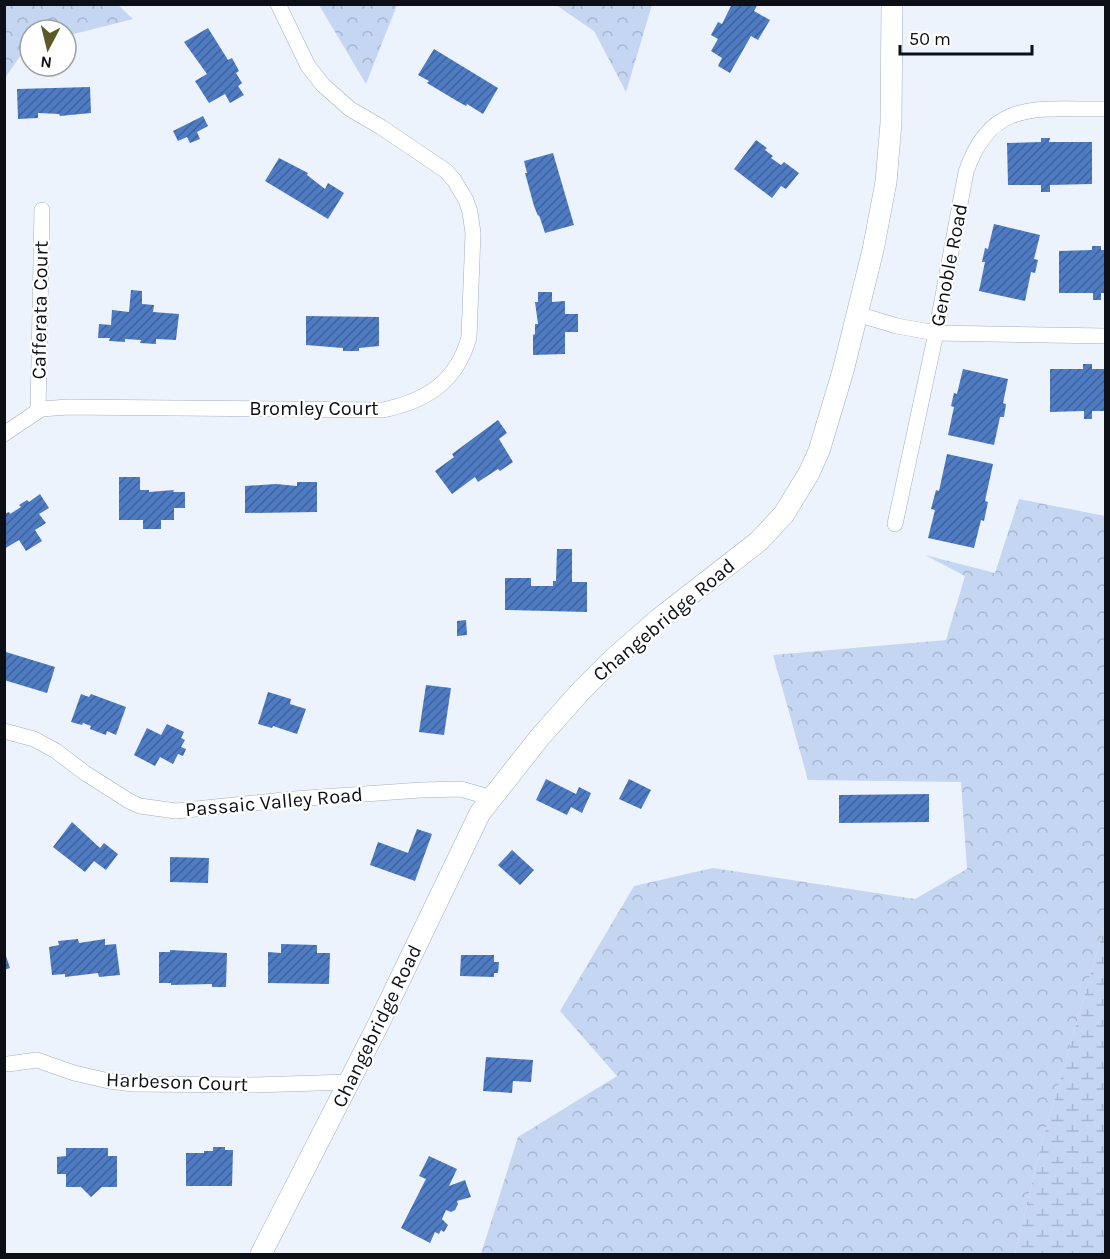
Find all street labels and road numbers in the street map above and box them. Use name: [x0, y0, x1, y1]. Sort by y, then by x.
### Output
street label: Genoble Road: [926, 202, 972, 328]
street label: Cafferata Court: [27, 240, 53, 380]
street label: Bromley Court: [249, 397, 379, 420]
street label: Changebridge Road: [588, 554, 740, 686]
street label: Passaic Valley Road: [184, 783, 364, 821]
street label: Changebridge Road: [328, 941, 426, 1111]
street label: Harbeson Court: [106, 1068, 249, 1096]

